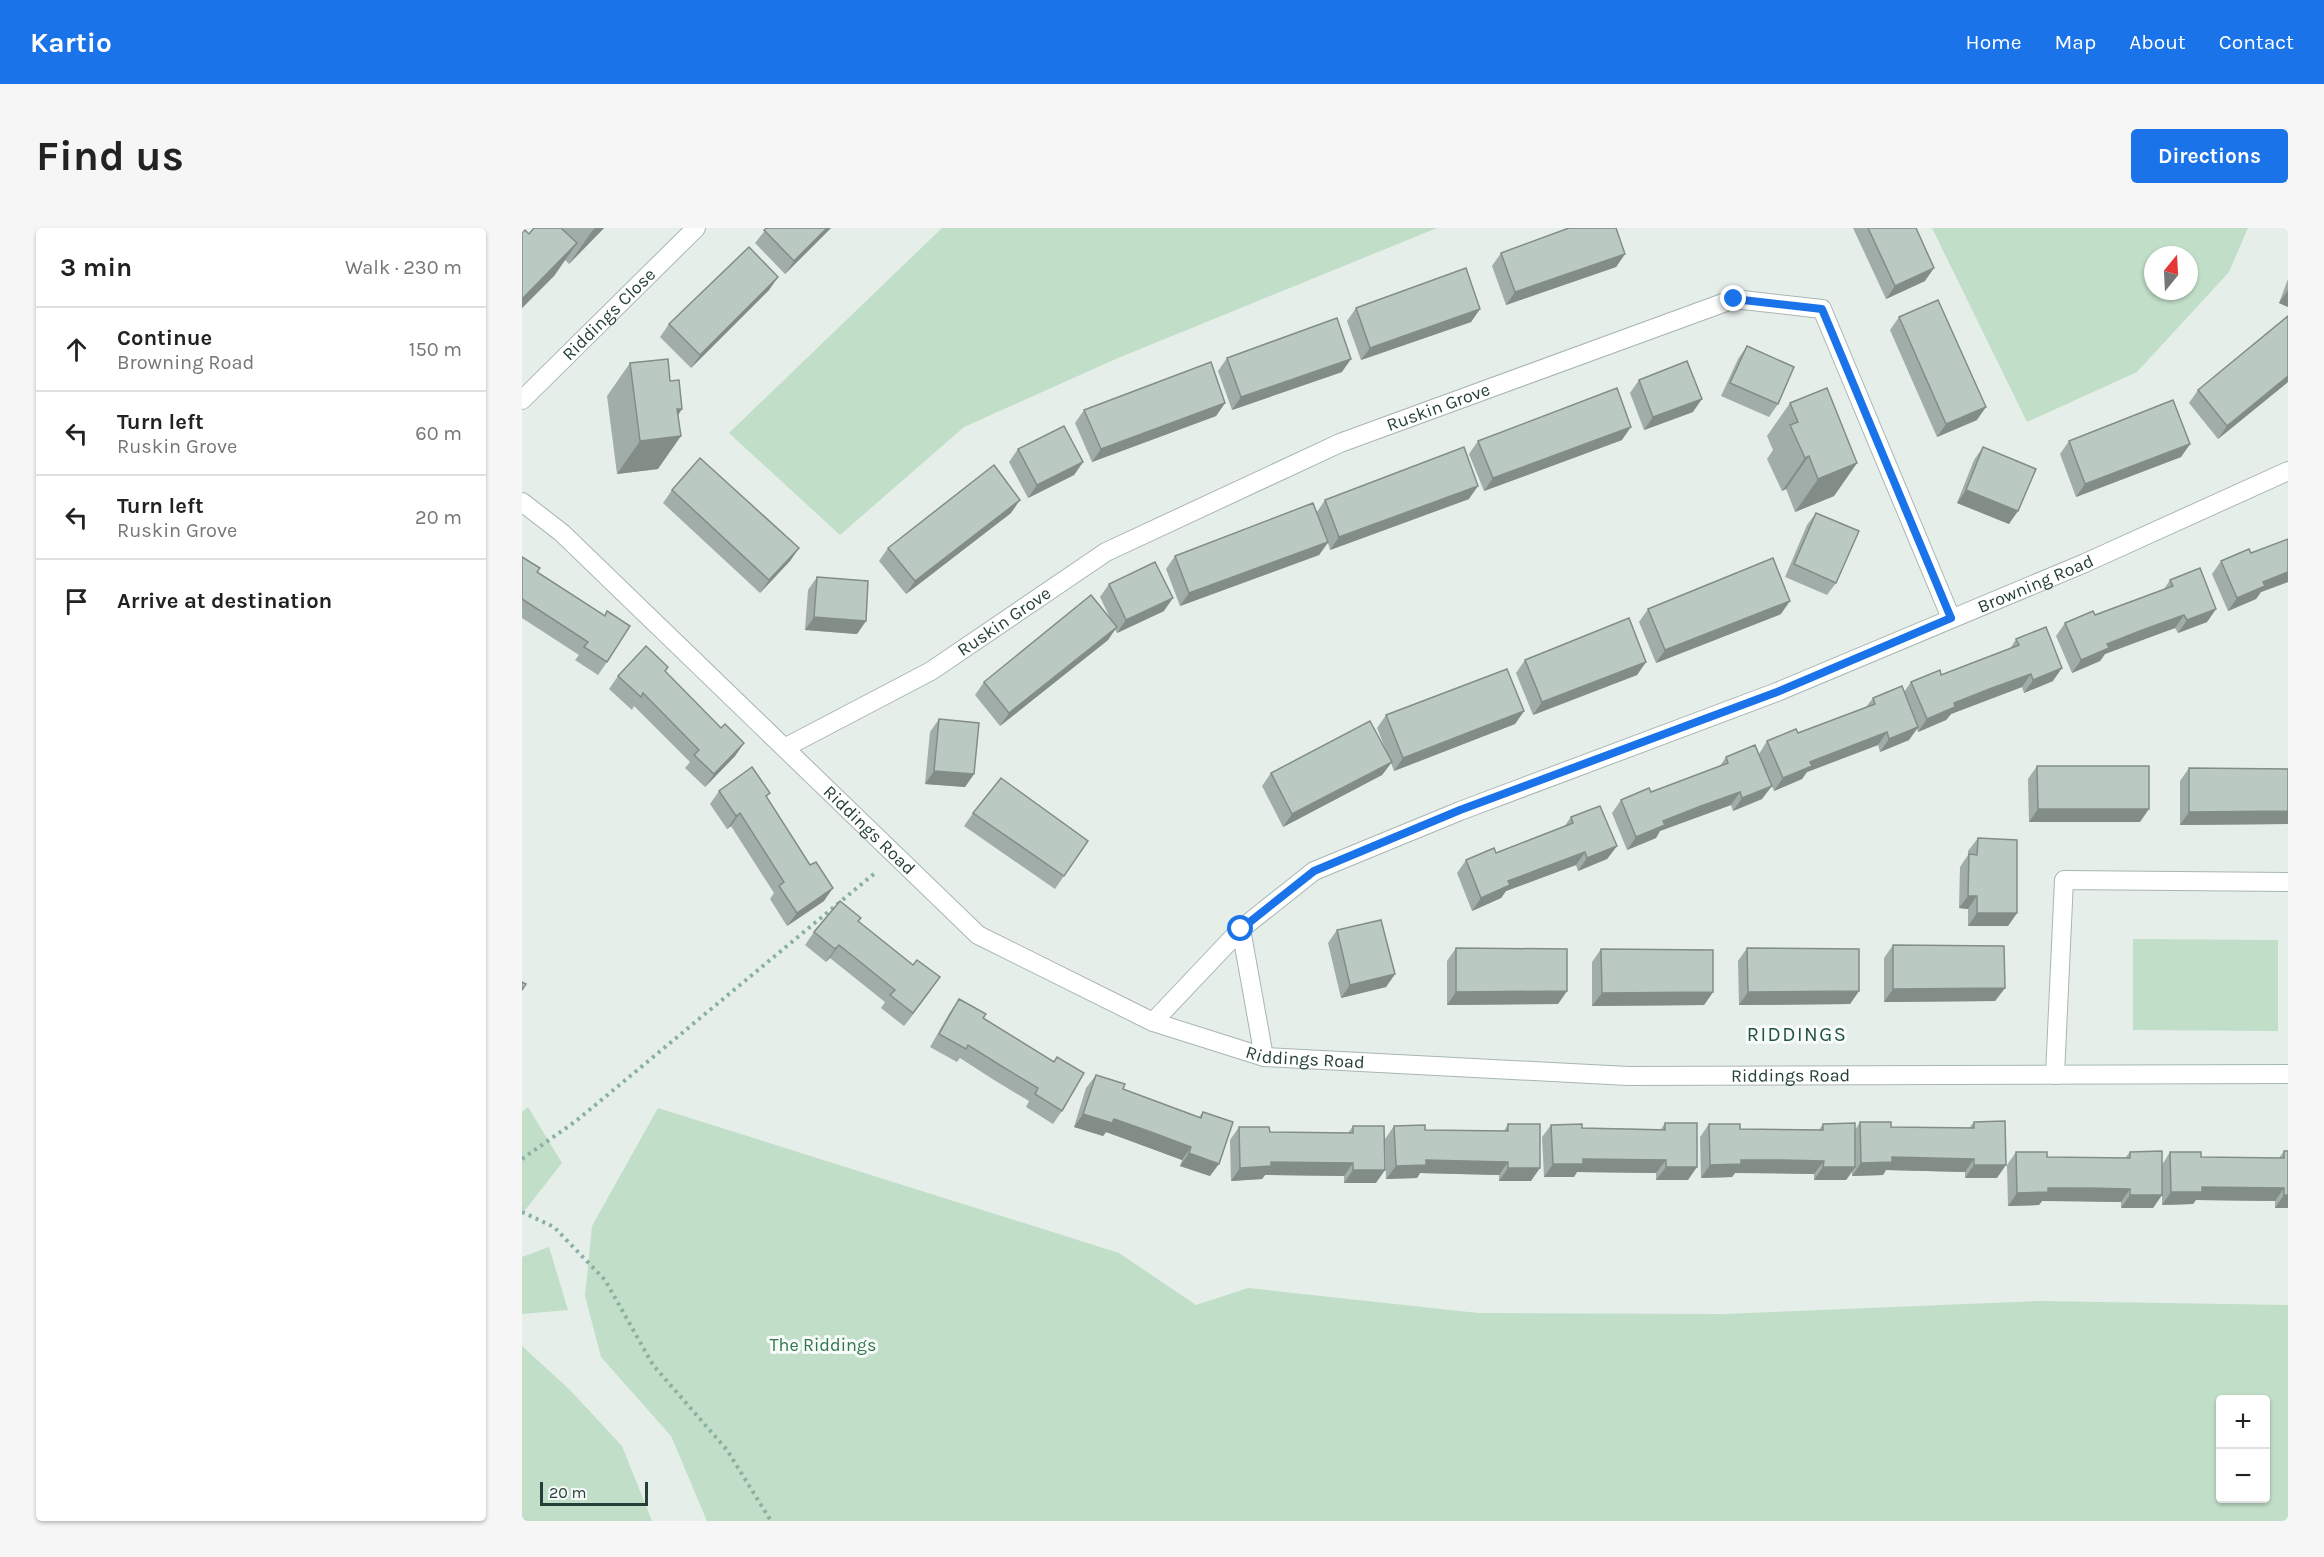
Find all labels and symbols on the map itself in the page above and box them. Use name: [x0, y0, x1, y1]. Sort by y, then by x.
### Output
north arrow: [2144, 246, 2198, 300]
street label: Riddings Close: [557, 263, 660, 365]
route end: [1720, 285, 1746, 311]
street label: Ruskin Grove: [1384, 378, 1493, 436]
street label: Browning Road: [1974, 550, 2097, 618]
street label: Ruskin Grove: [953, 582, 1055, 661]
street label: Riddings Road: [819, 781, 920, 879]
route start: [1227, 915, 1253, 941]
district label: RIDDINGS: [1747, 1023, 1847, 1046]
street label: Riddings Road: [1243, 1041, 1365, 1073]
street label: Riddings Road: [1731, 1064, 1850, 1087]
park label: The Riddings: [770, 1334, 876, 1356]
scale bar: [540, 1479, 648, 1506]

